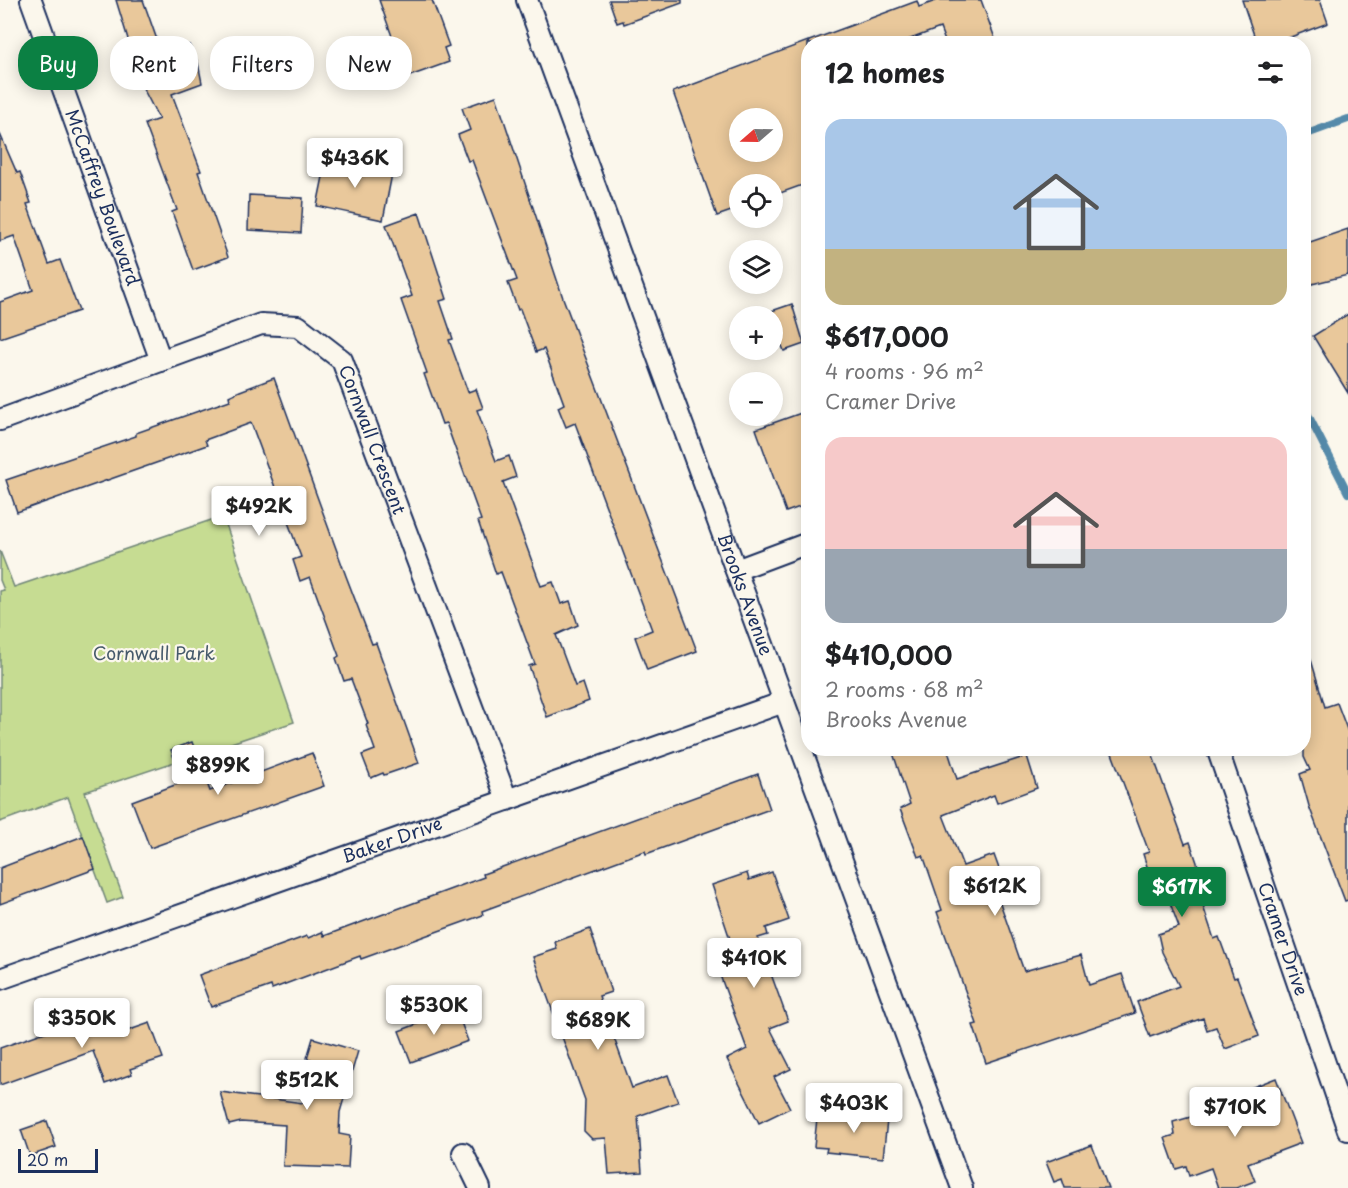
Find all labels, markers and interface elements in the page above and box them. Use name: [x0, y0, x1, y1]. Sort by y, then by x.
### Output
chip: Buy: [18, 36, 98, 90]
chip: Rent: [110, 36, 198, 90]
chip: Filters: [210, 36, 314, 90]
chip: New: [326, 36, 412, 90]
text: 12 homes: [825, 53, 945, 92]
icon: filters: [1254, 56, 1287, 89]
street label: McCaffrey Boulevard: [59, 105, 148, 289]
north arrow: [729, 108, 783, 162]
map controls: [729, 108, 783, 426]
pin: $436K: [313, 138, 397, 189]
text: $436K: [321, 142, 389, 172]
icon: home: [1002, 158, 1110, 266]
button: locate: [729, 174, 783, 228]
button: layers: [729, 240, 783, 294]
button: +: [729, 306, 783, 360]
text: $617,000: [825, 317, 949, 356]
text: 4 rooms · 96 m²: [825, 356, 984, 386]
street label: Cornwall Crescent: [333, 361, 414, 518]
button: −: [729, 372, 783, 426]
text: Cramer Drive: [825, 386, 956, 416]
icon: home: [1002, 476, 1110, 584]
pin: $492K: [217, 486, 301, 537]
text: $492K: [225, 490, 293, 520]
street label: Brooks Avenue: [711, 529, 781, 659]
text: $410,000: [825, 635, 952, 674]
park label: Cornwall Park: [93, 639, 215, 666]
text: 2 rooms · 68 m²: [825, 674, 984, 704]
text: Brooks Avenue: [825, 704, 967, 734]
pin: $899K: [176, 745, 260, 796]
text: $899K: [186, 749, 250, 779]
street label: Baker Drive: [338, 809, 446, 869]
pin: $612K: [953, 866, 1037, 917]
pin: $617K: [1140, 867, 1224, 918]
text: $612K: [963, 870, 1027, 900]
text: $617K: [1152, 871, 1212, 901]
street label: Cramer Drive: [1252, 878, 1316, 999]
pin: $410K: [712, 938, 796, 989]
text: $410K: [721, 942, 787, 972]
pin: $530K: [392, 985, 476, 1036]
text: $530K: [400, 989, 468, 1019]
pin: $350K: [40, 998, 124, 1049]
pin: $689K: [556, 1000, 640, 1051]
text: $350K: [48, 1002, 116, 1032]
text: $689K: [565, 1004, 631, 1034]
pin: $512K: [265, 1060, 349, 1111]
text: $512K: [275, 1064, 339, 1094]
pin: $403K: [812, 1083, 896, 1134]
text: $403K: [820, 1087, 888, 1117]
pin: $710K: [1193, 1087, 1277, 1138]
text: $710K: [1203, 1091, 1267, 1121]
scale bar: [18, 1146, 98, 1174]
text: 20 m: [27, 1147, 68, 1171]

